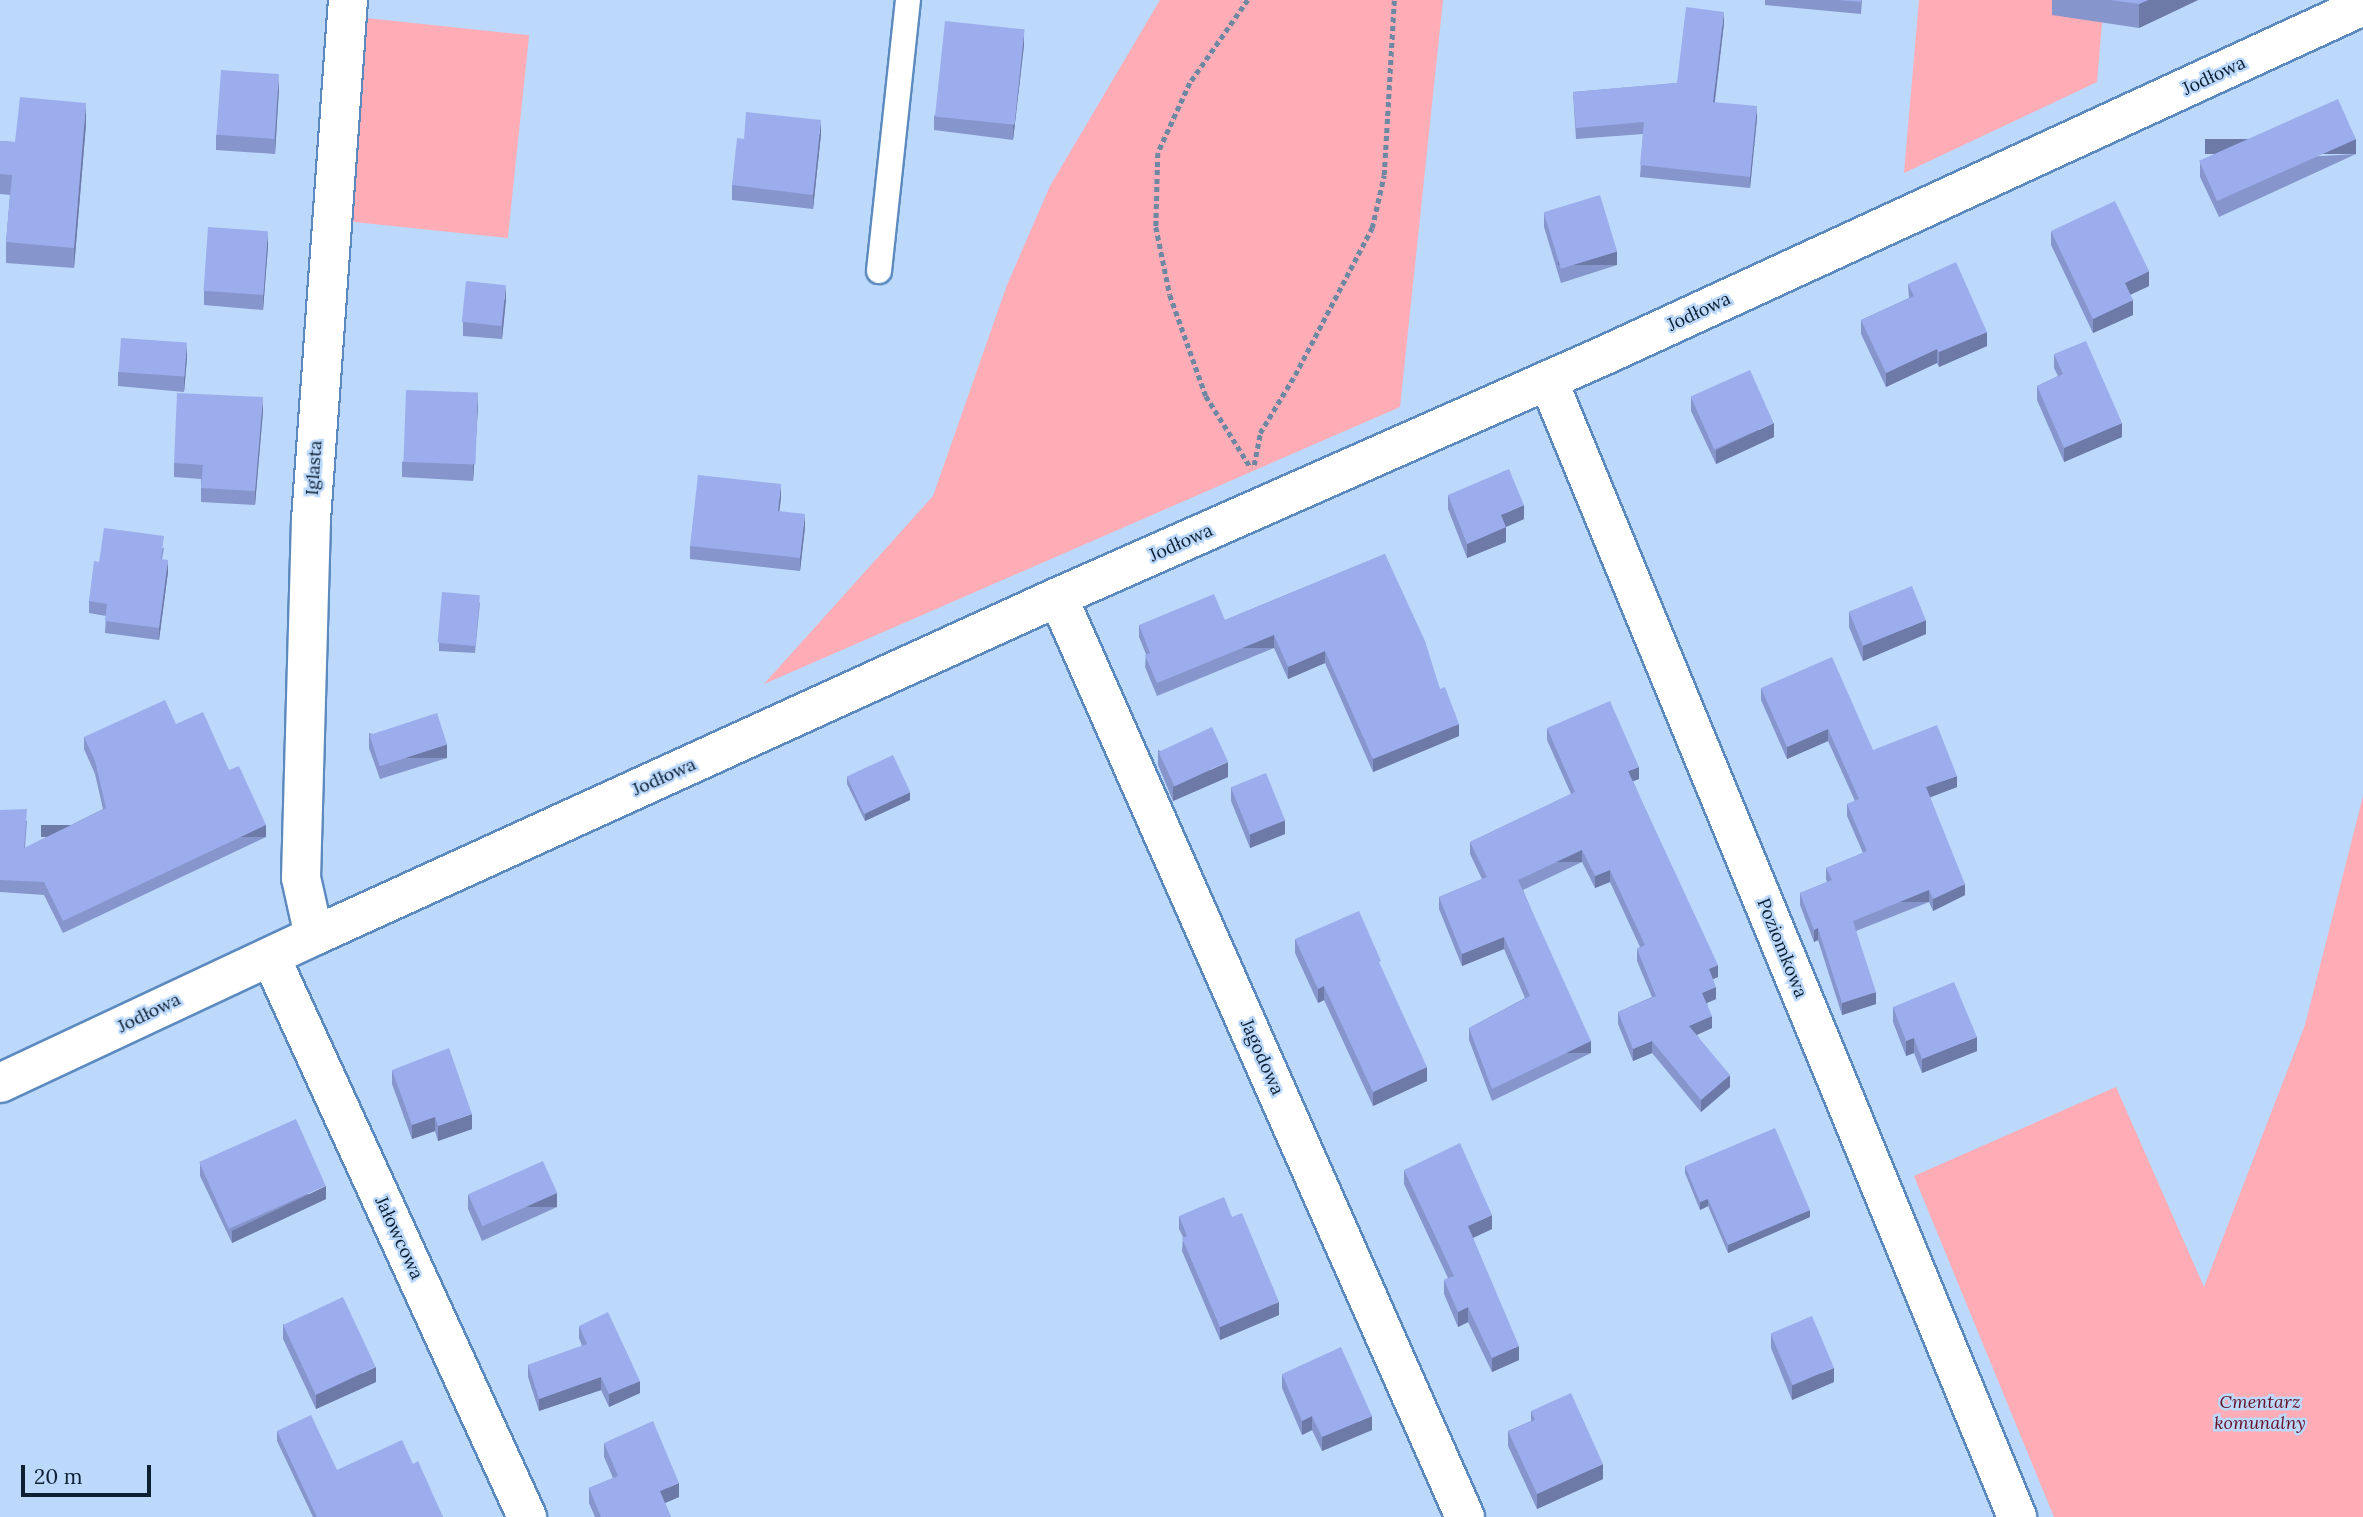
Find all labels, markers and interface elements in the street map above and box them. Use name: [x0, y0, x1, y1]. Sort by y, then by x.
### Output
street label: Jodłowa: [2179, 52, 2249, 100]
street label: Jodłowa: [1664, 288, 1734, 336]
street label: Iglasta: [301, 440, 327, 496]
street label: Jodłowa: [1146, 519, 1216, 567]
street label: Jodłowa: [629, 753, 699, 801]
street label: Poziomkowa: [1752, 895, 1812, 1001]
street label: Jodłowa: [114, 989, 184, 1037]
street label: Jagodowa: [1236, 1016, 1288, 1098]
street label: Jałowcowa: [370, 1193, 428, 1283]
park label: Cmentarz komunalny: [2214, 1392, 2306, 1434]
scale bar: [24, 1450, 154, 1494]
text: 20 m: [34, 1463, 83, 1490]

